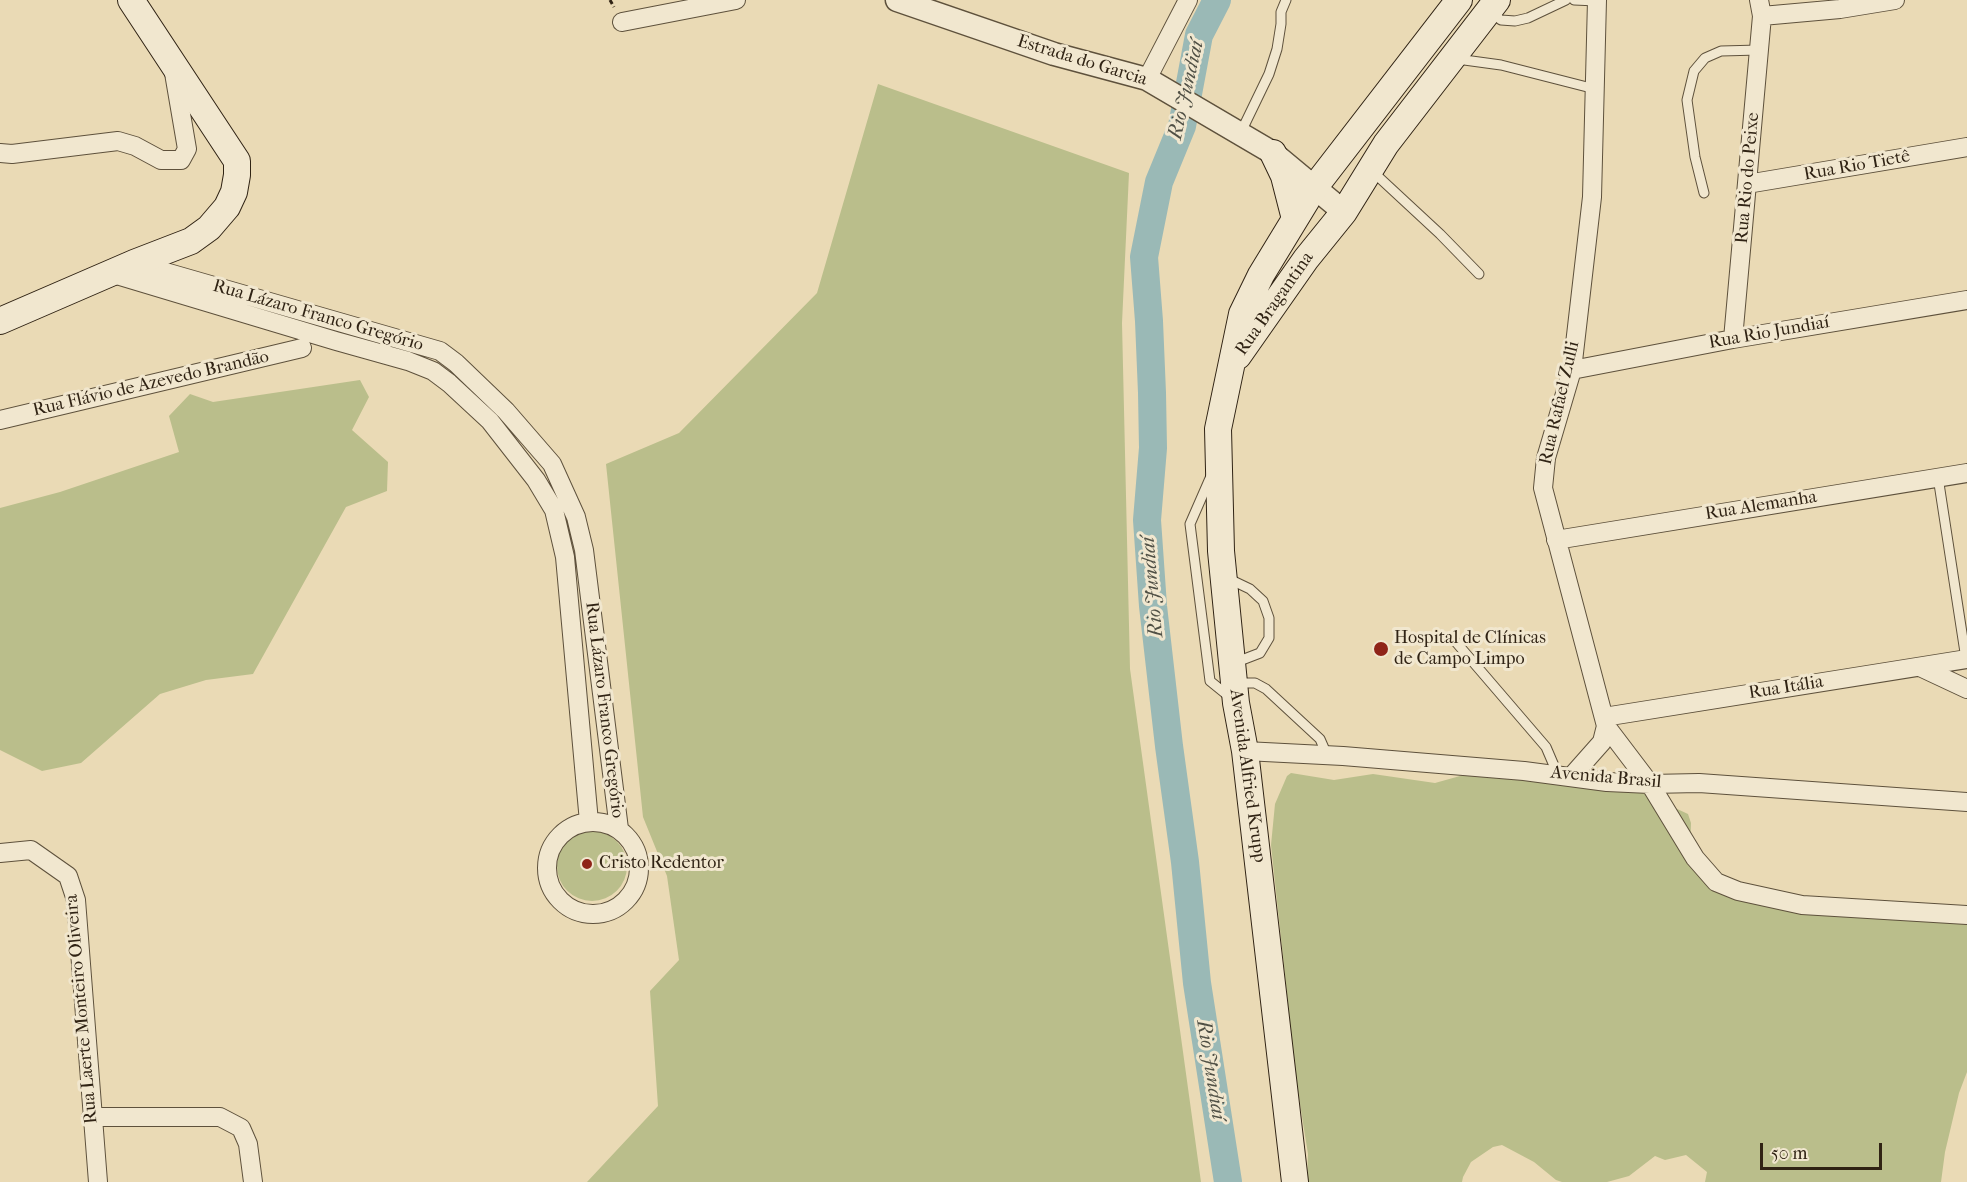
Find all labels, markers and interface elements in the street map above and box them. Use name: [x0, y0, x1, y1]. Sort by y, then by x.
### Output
street label: Estrada do Garcia: [1014, 31, 1150, 91]
water label: Rio Jundiaí: [1164, 38, 1210, 142]
street label: Rua Rio do Peixe: [1732, 111, 1764, 245]
street label: Rua Rio Tietê: [1802, 146, 1912, 186]
street label: Rua Bragantina: [1231, 248, 1319, 360]
street label: Rua Lázaro Franco Gregório: [210, 276, 426, 356]
street label: Rua Rio Jundiaí: [1707, 312, 1831, 354]
street label: Rua Rafael Zulli: [1535, 339, 1585, 467]
street label: Rua Flávio de Azevedo Brandão: [31, 346, 271, 422]
street label: Rua Alemanha: [1704, 487, 1818, 525]
water label: Rio Jundiaí: [1137, 536, 1169, 638]
street label: Rua Lázaro Franco Gregório: [580, 601, 628, 819]
place label: Hospital de Clínicas de Campo Limpo: [1394, 628, 1546, 670]
marker: Hospital de Clínicas de Campo Limpo: [1372, 640, 1390, 658]
street label: Rua Itália: [1747, 671, 1825, 705]
street label: Avenida Alfried Krupp: [1224, 688, 1270, 864]
street label: Avenida Brasil: [1550, 762, 1662, 794]
place label: Cristo Redentor: [599, 853, 724, 875]
marker: Cristo Redentor: [580, 857, 594, 871]
street label: Rua Laerte Monteiro Oliveira: [61, 893, 103, 1125]
water label: Rio Jundiaí: [1190, 1018, 1230, 1122]
scale bar: [1763, 1131, 1884, 1169]
text: 50 m: [1771, 1143, 1807, 1164]

